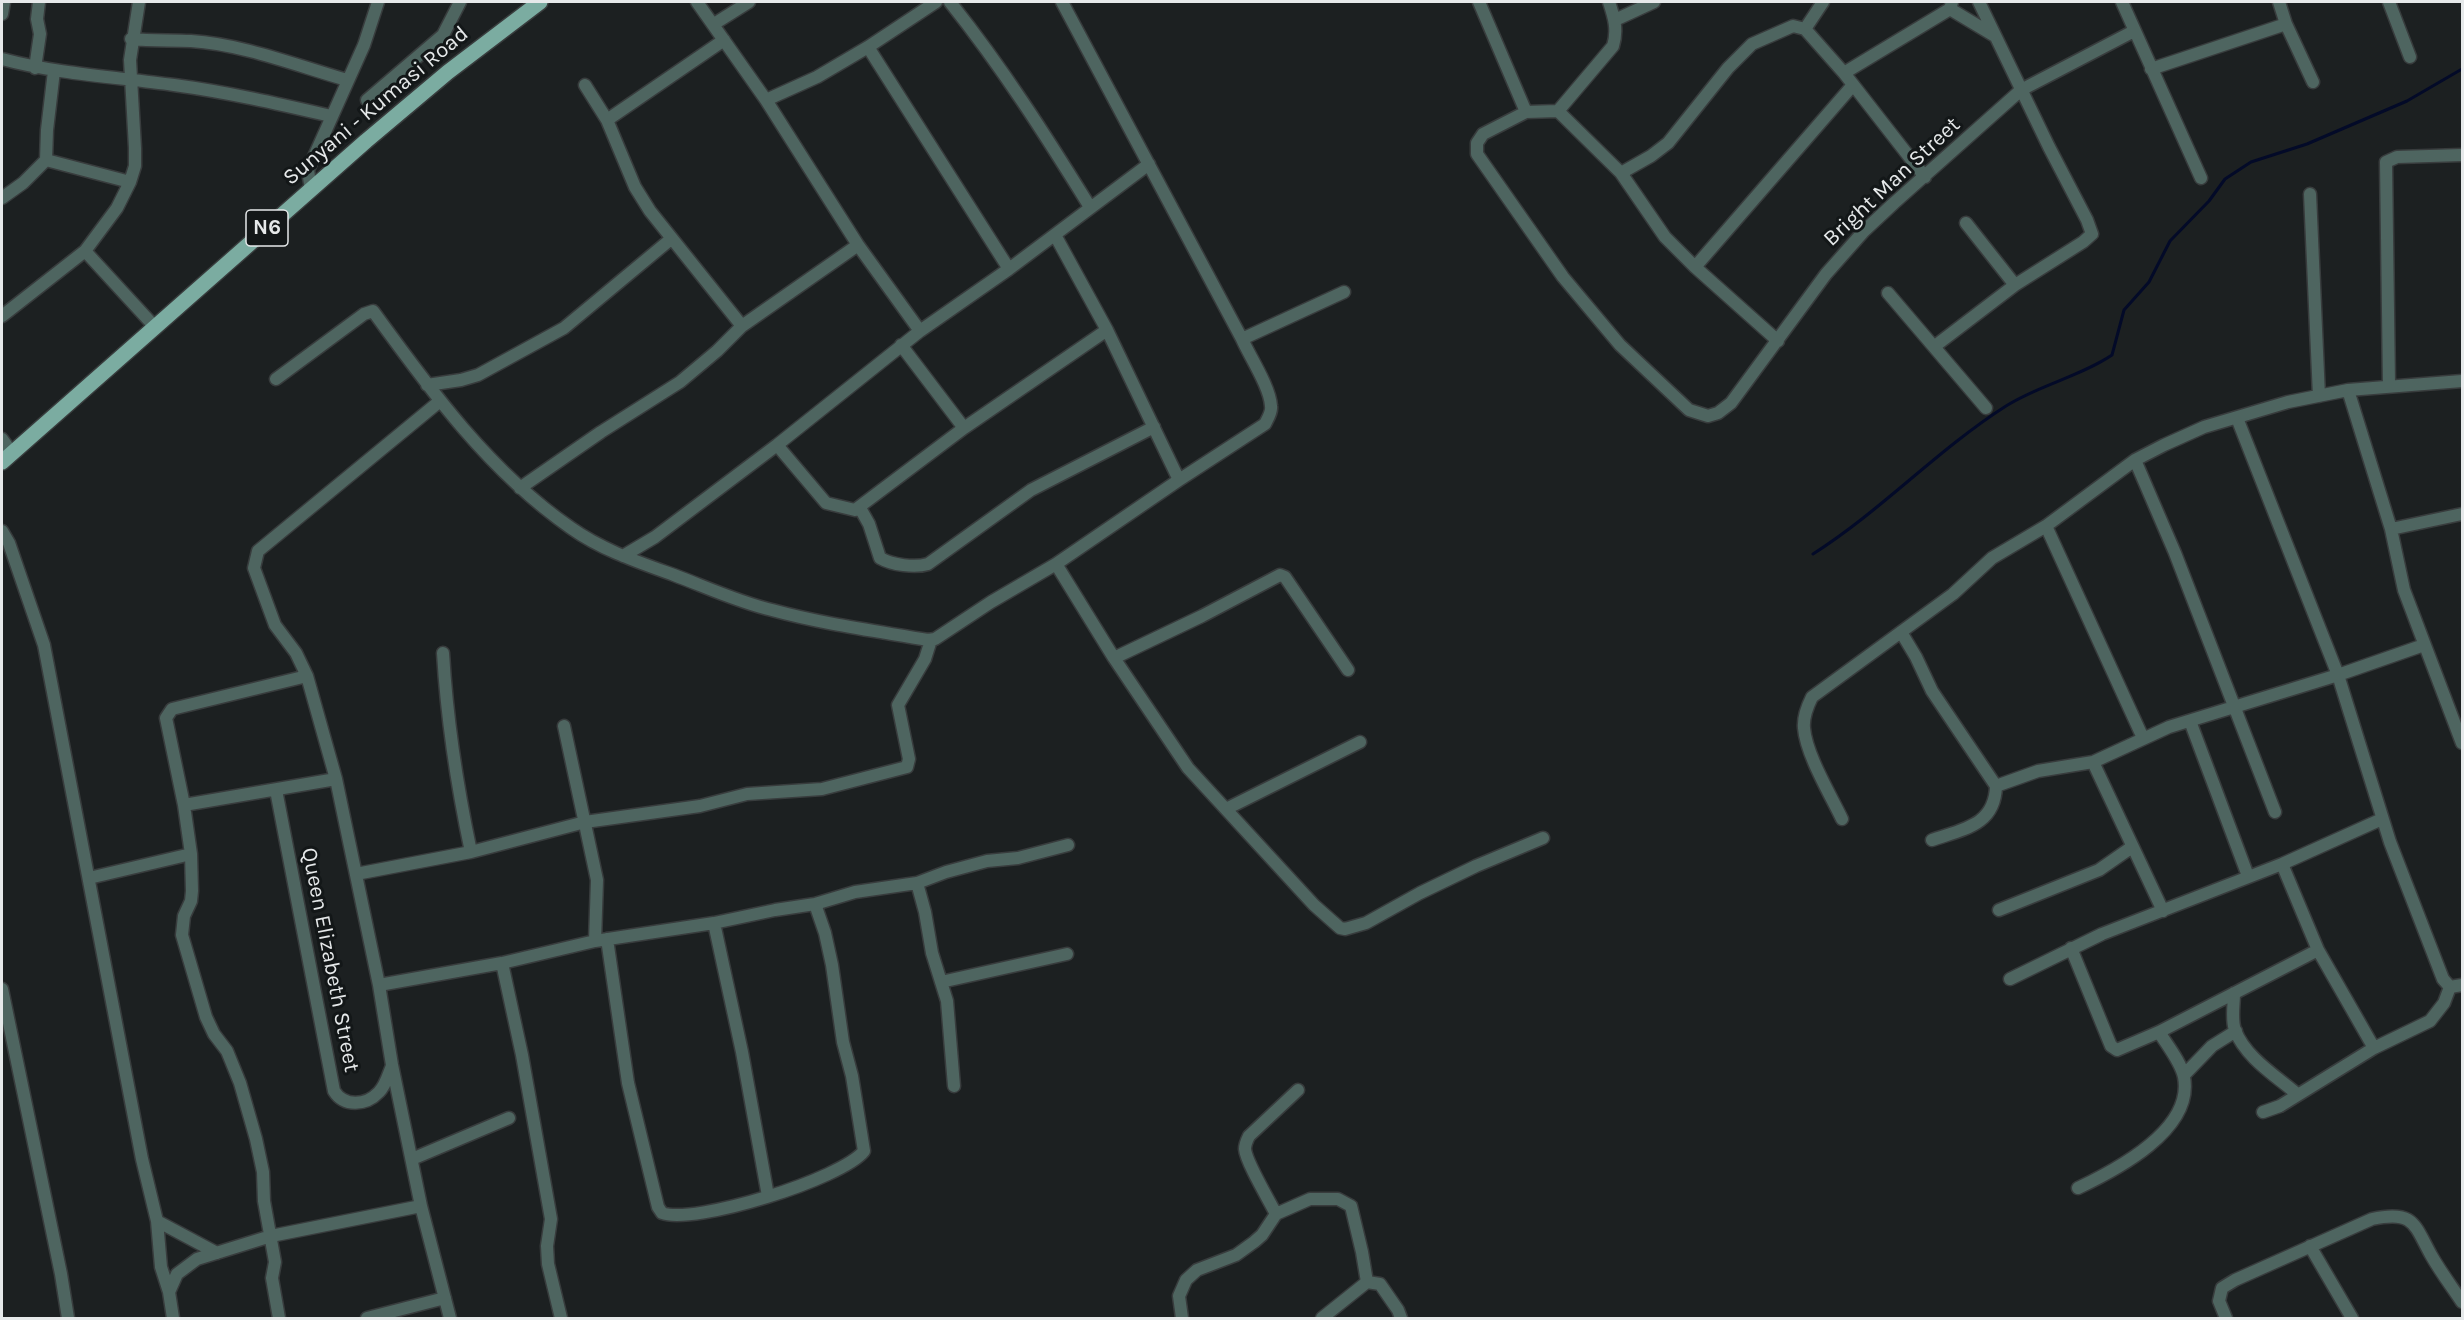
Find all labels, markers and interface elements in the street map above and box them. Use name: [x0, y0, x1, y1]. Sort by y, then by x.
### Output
street label: Sunyani - Kumasi Road: [278, 21, 474, 191]
street label: Bright Man Street: [1818, 112, 1966, 252]
road number: N6: [246, 210, 288, 246]
street label: Queen Elizabeth Street: [295, 846, 365, 1074]

